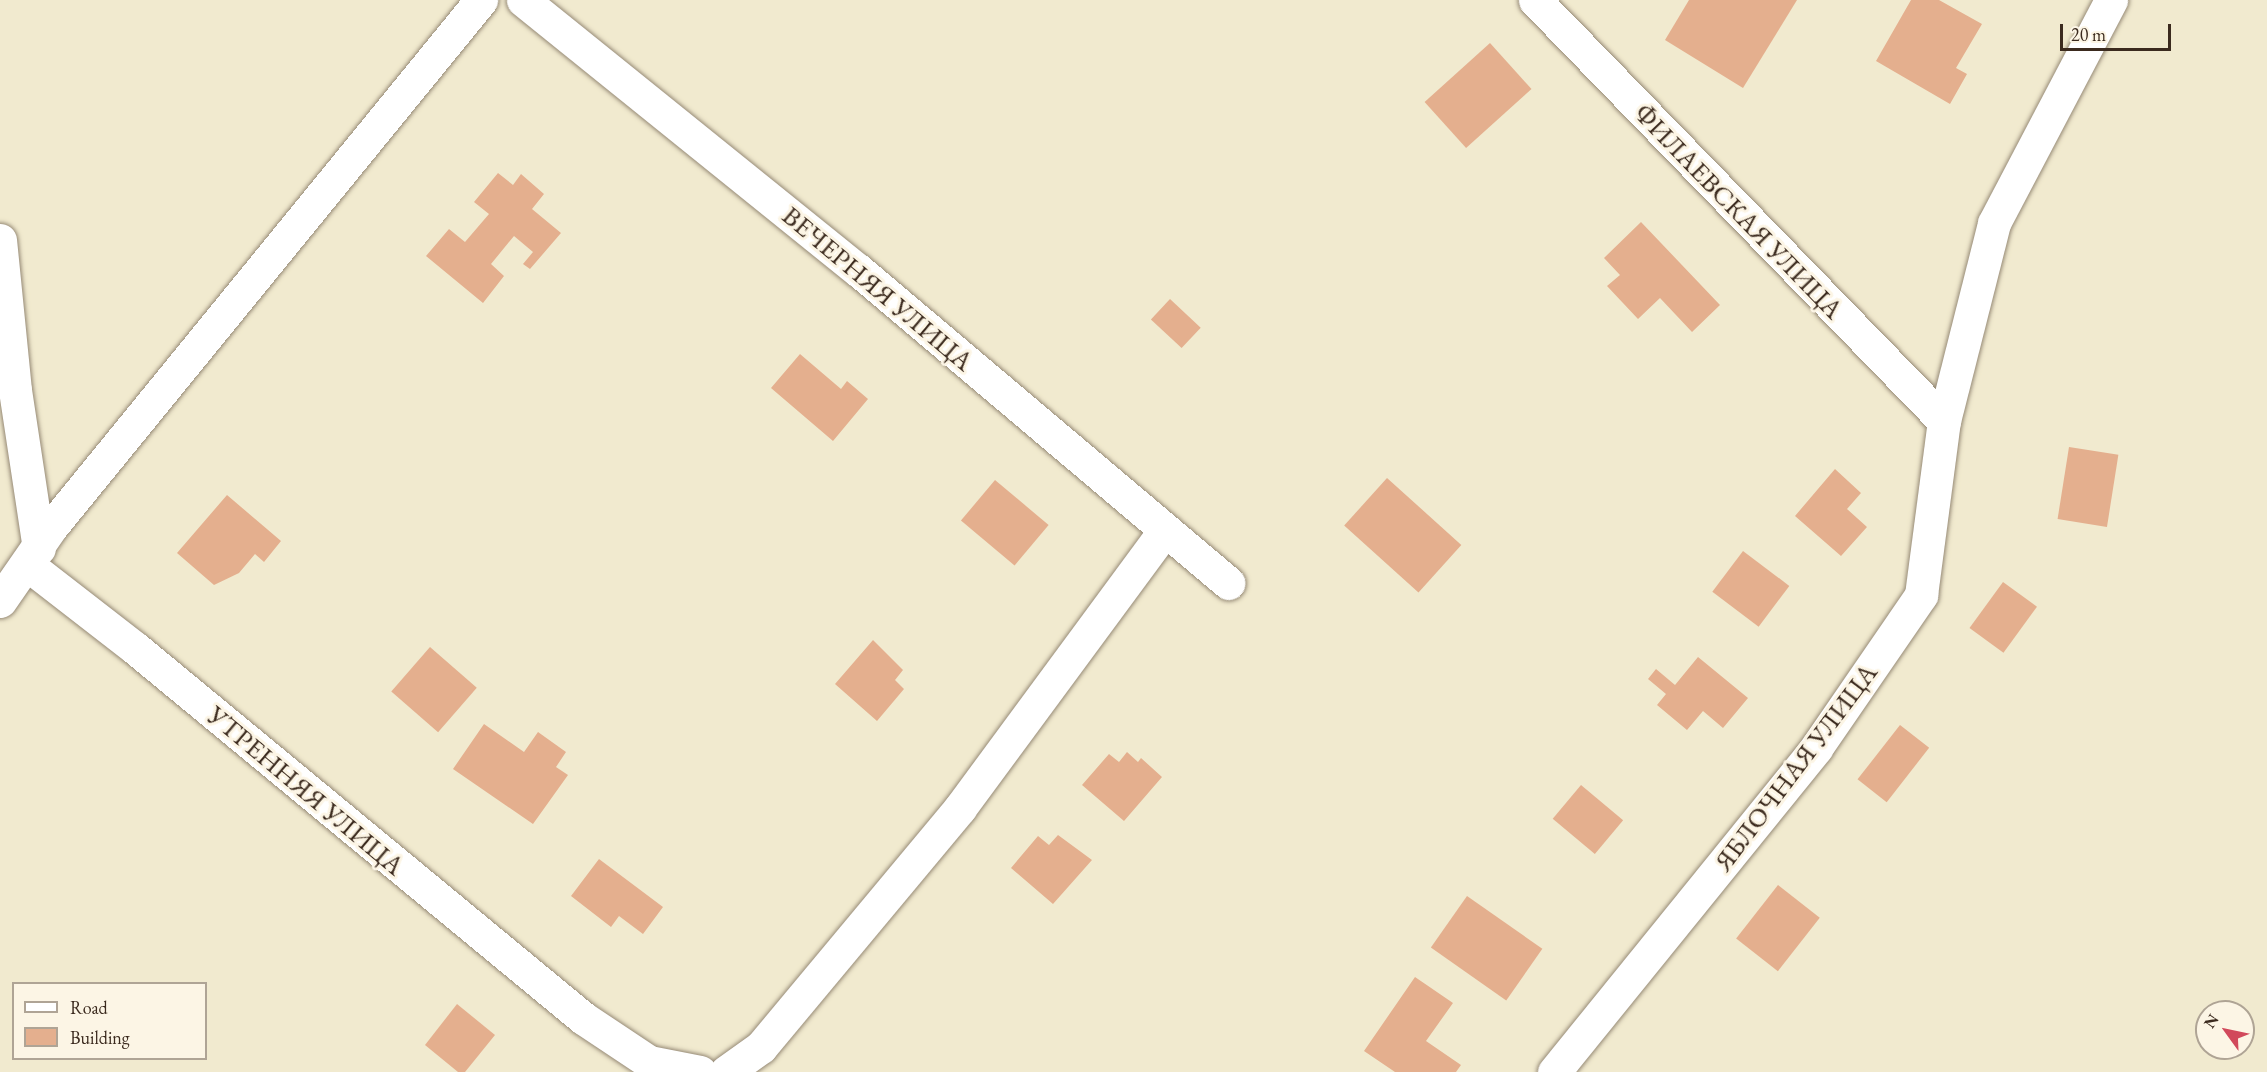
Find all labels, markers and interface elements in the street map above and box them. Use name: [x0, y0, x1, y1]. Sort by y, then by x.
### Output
scale bar: [2063, 12, 2174, 50]
text: 20 m: [2071, 23, 2106, 46]
street label: ФИЛАЕВСКАЯ УЛИЦА: [1628, 97, 1850, 325]
street label: ВЕЧЕРНЯЯ УЛИЦА: [776, 199, 980, 377]
street label: ЯБЛОЧНАЯ УЛИЦА: [1706, 657, 1884, 877]
street label: УТРЕННЯЯ УЛИЦА: [201, 698, 411, 882]
legend: [12, 982, 207, 1060]
text: Road: [70, 996, 108, 1019]
north arrow: [2195, 1000, 2255, 1060]
text: N: [2199, 1010, 2223, 1032]
text: Building: [70, 1026, 130, 1049]

